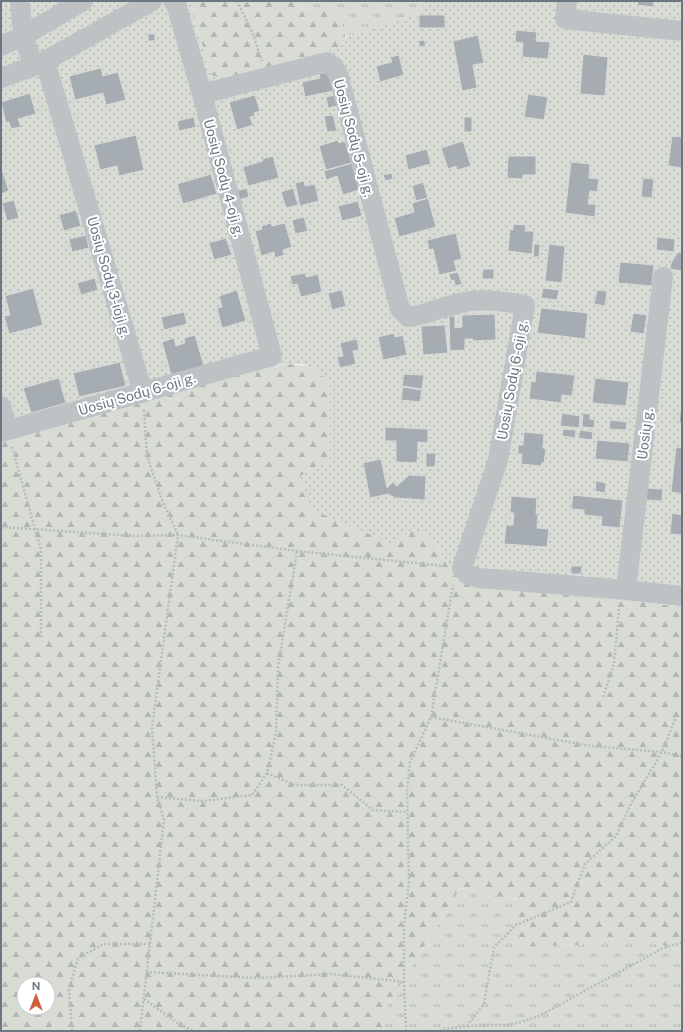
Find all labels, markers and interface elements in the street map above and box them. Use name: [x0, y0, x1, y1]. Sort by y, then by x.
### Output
street label: Uosių Sodų 5-oji g.: [331, 77, 377, 199]
street label: Uosių Sodų 4-oji g.: [201, 117, 247, 239]
street label: Uosių Sodų 3-ioji g.: [84, 215, 134, 339]
street label: Uosių Sodų 6-oji g.: [494, 319, 530, 441]
street label: Uosių Sodų 6-oji g.: [76, 370, 198, 418]
street label: Uosių g.: [634, 407, 656, 461]
north arrow: [16, 976, 56, 1016]
text: N: [32, 980, 40, 992]

